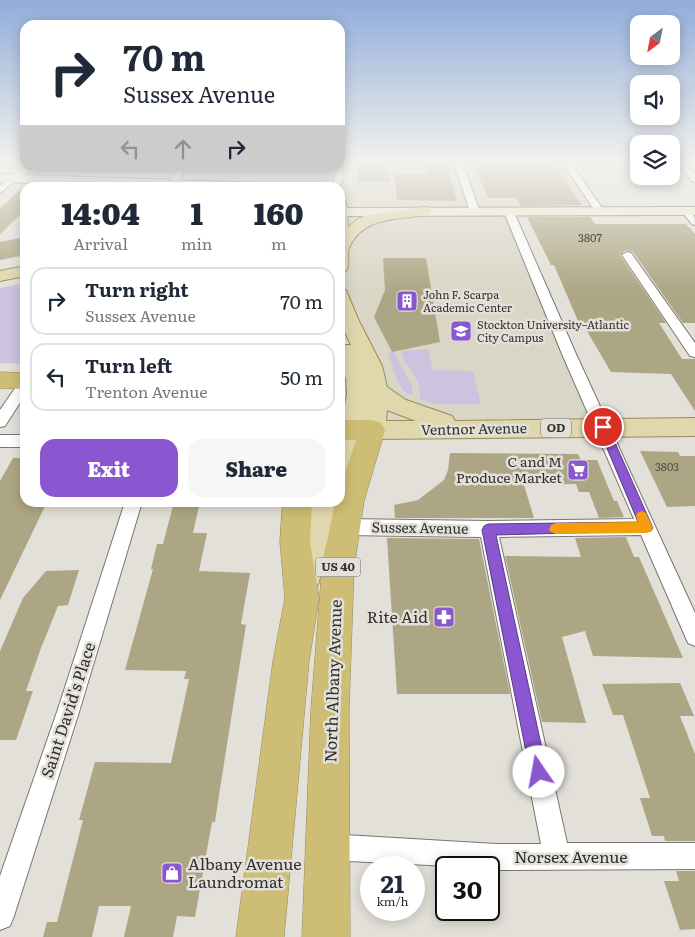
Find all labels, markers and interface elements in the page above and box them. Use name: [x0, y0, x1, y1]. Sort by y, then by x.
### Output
north arrow: [630, 15, 680, 65]
map controls: [630, 15, 680, 185]
text: 70 m: [123, 30, 205, 82]
icon: right: [40, 40, 105, 105]
button: sound: [630, 75, 680, 125]
text: Sussex Avenue: [123, 77, 275, 110]
icon: left: [116, 135, 144, 163]
icon: ahead: [169, 135, 197, 163]
icon: right: [222, 135, 250, 163]
button: layers: [630, 135, 680, 185]
text: 14:04: [61, 190, 140, 234]
text: 1: [190, 190, 203, 234]
text: 160: [254, 190, 304, 234]
house number: 3807: [578, 229, 602, 245]
text: Arrival: [73, 231, 128, 255]
text: min: [181, 231, 212, 255]
text: m: [271, 231, 286, 255]
text: Turn right: [85, 275, 189, 303]
place label: John F. Scarpa Academic Center: [423, 286, 513, 315]
icon: right: [42, 287, 70, 315]
text: 70 m: [280, 287, 323, 315]
building icon: John F. Scarpa Academic Center: [395, 289, 419, 313]
text: Sussex Avenue: [85, 303, 196, 327]
place label: Stockton University–Atlantic City Campus: [477, 316, 629, 345]
school or university icon: Stockton University–Atlantic City Campus: [449, 319, 473, 343]
text: Turn left: [85, 351, 172, 379]
icon: left: [42, 363, 70, 391]
text: 50 m: [280, 363, 323, 391]
text: Trenton Avenue: [85, 379, 208, 403]
pin: [582, 406, 624, 448]
icon: arrive: [589, 413, 617, 441]
street label: Ventnor Avenue: [421, 417, 527, 439]
road number: OD: [541, 418, 571, 438]
button: Exit: [40, 439, 178, 497]
button: Share: [188, 439, 325, 497]
place label: C and M Produce Market: [456, 451, 562, 487]
supermarket icon: C and M Produce Market: [566, 458, 590, 482]
house number: 3803: [655, 458, 679, 474]
street label: Sussex Avenue: [371, 516, 469, 538]
road number: US 40: [316, 558, 360, 576]
street label: North Albany Avenue: [317, 599, 347, 763]
place label: Rite Aid: [367, 604, 428, 628]
pharmacy icon: Rite Aid: [432, 605, 456, 629]
street label: Saint David's Place: [34, 639, 100, 781]
position arrow: [512, 745, 564, 797]
street label: Norsex Avenue: [514, 844, 628, 868]
place label: Albany Avenue Laundromat: [188, 851, 302, 893]
speed limit sign: 30: [435, 856, 500, 921]
shop icon: Albany Avenue Laundromat: [160, 861, 184, 885]
text: 21: [381, 864, 404, 901]
text: km/h: [377, 892, 408, 910]

